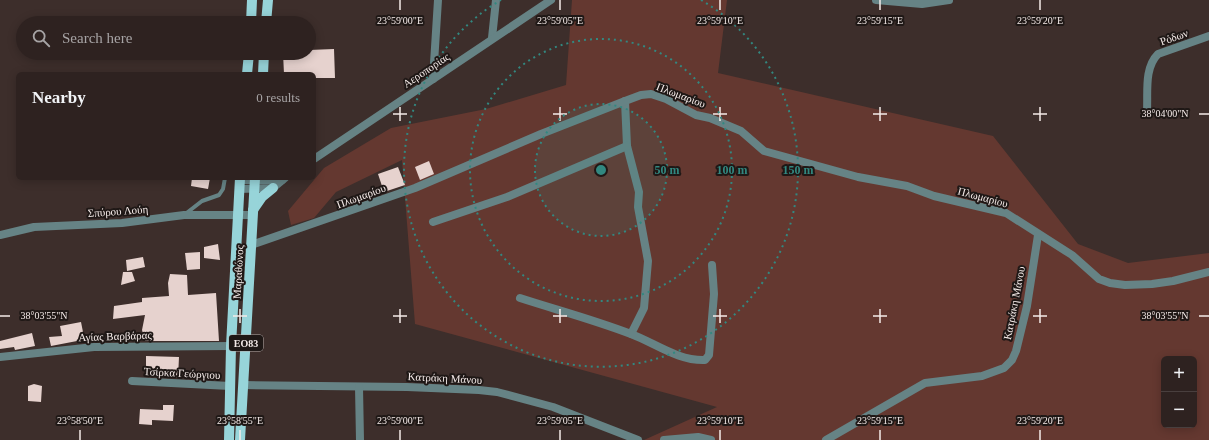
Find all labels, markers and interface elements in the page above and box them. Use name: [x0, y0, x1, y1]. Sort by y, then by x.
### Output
text: 23°59'00"E: [377, 15, 423, 26]
text: 23°59'05"E: [537, 15, 583, 26]
text: 23°59'10"E: [697, 15, 743, 26]
text: 23°59'15"E: [857, 15, 903, 26]
text: 23°59'20"E: [1017, 15, 1063, 26]
search box: [16, 16, 316, 60]
icon: search: [30, 27, 52, 49]
street label: Ρόδων: [1158, 27, 1190, 47]
text: Search here: [62, 30, 132, 46]
street label: Αεροπορίας: [401, 50, 452, 90]
street label: Πλωμαρίου: [655, 80, 708, 110]
text: Nearby: [32, 88, 86, 107]
text: 0 results: [256, 90, 300, 105]
text: 38°04'00"N: [1141, 108, 1189, 119]
centre of rings: [594, 163, 608, 177]
text: 50 m: [655, 163, 680, 177]
text: 100 m: [717, 163, 748, 177]
text: 150 m: [783, 163, 814, 177]
street label: Πλωμαρίου: [335, 181, 388, 210]
street label: Πλωμαρίου: [957, 185, 1010, 210]
street label: Σπύρου Λούη: [87, 203, 149, 219]
street label: Μαραθώνος: [231, 244, 245, 299]
street label: Κατράκη Μάνου: [1001, 265, 1027, 341]
text: 38°03'55"N: [20, 310, 68, 321]
text: 38°03'55"N: [1141, 310, 1189, 321]
street label: Αγίας Βαρβάρας: [78, 329, 153, 343]
road number: ΕΟ83: [229, 335, 263, 351]
map controls: [1161, 356, 1197, 428]
button: +: [1161, 356, 1197, 392]
street label: Τσίρκα Γεώργιου: [143, 365, 221, 381]
street label: Κατράκη Μάνου: [407, 370, 483, 386]
button: −: [1161, 392, 1197, 428]
text: 23°58'50"E: [57, 415, 103, 426]
text: 23°58'55"E: [217, 415, 263, 426]
text: 23°59'00"E: [377, 415, 423, 426]
text: 23°59'05"E: [537, 415, 583, 426]
text: 23°59'10"E: [697, 415, 743, 426]
text: 23°59'15"E: [857, 415, 903, 426]
text: 23°59'20"E: [1017, 415, 1063, 426]

